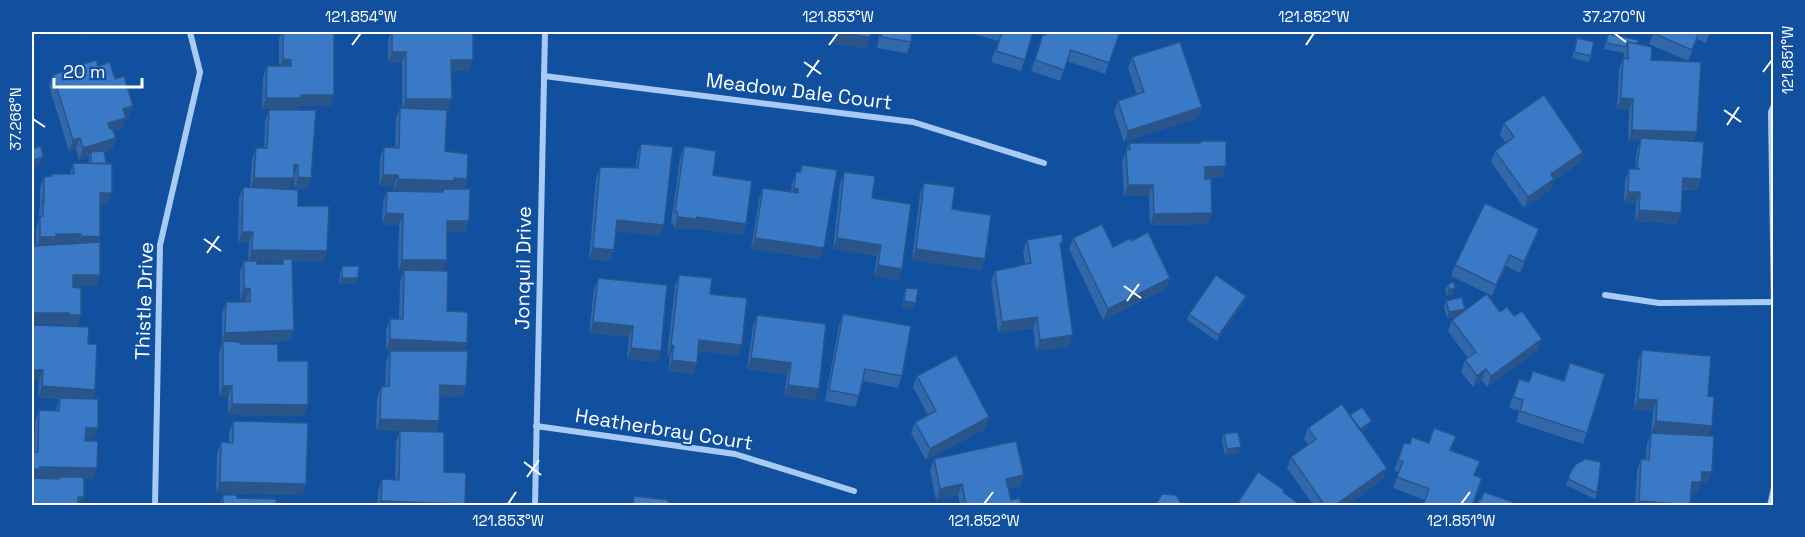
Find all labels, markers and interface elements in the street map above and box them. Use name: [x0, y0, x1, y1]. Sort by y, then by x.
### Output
text: 121.854°W: [325, 7, 397, 26]
text: 121.853°W: [802, 7, 874, 26]
text: 121.852°W: [1278, 7, 1350, 26]
text: 37.270°N: [1583, 7, 1645, 26]
text: 121.851°W: [1778, 26, 1797, 94]
scale bar: [54, 51, 142, 89]
text: 20 m: [63, 60, 106, 83]
street label: Meadow Dale Court: [704, 67, 894, 115]
text: 37.268°N: [6, 87, 25, 151]
street label: Jonquil Drive: [509, 206, 537, 330]
street label: Thistle Drive: [129, 241, 159, 361]
street label: Heatherbray Court: [573, 402, 755, 456]
text: 121.853°W: [472, 511, 544, 530]
text: 121.852°W: [948, 511, 1020, 530]
text: 121.851°W: [1427, 511, 1495, 530]

